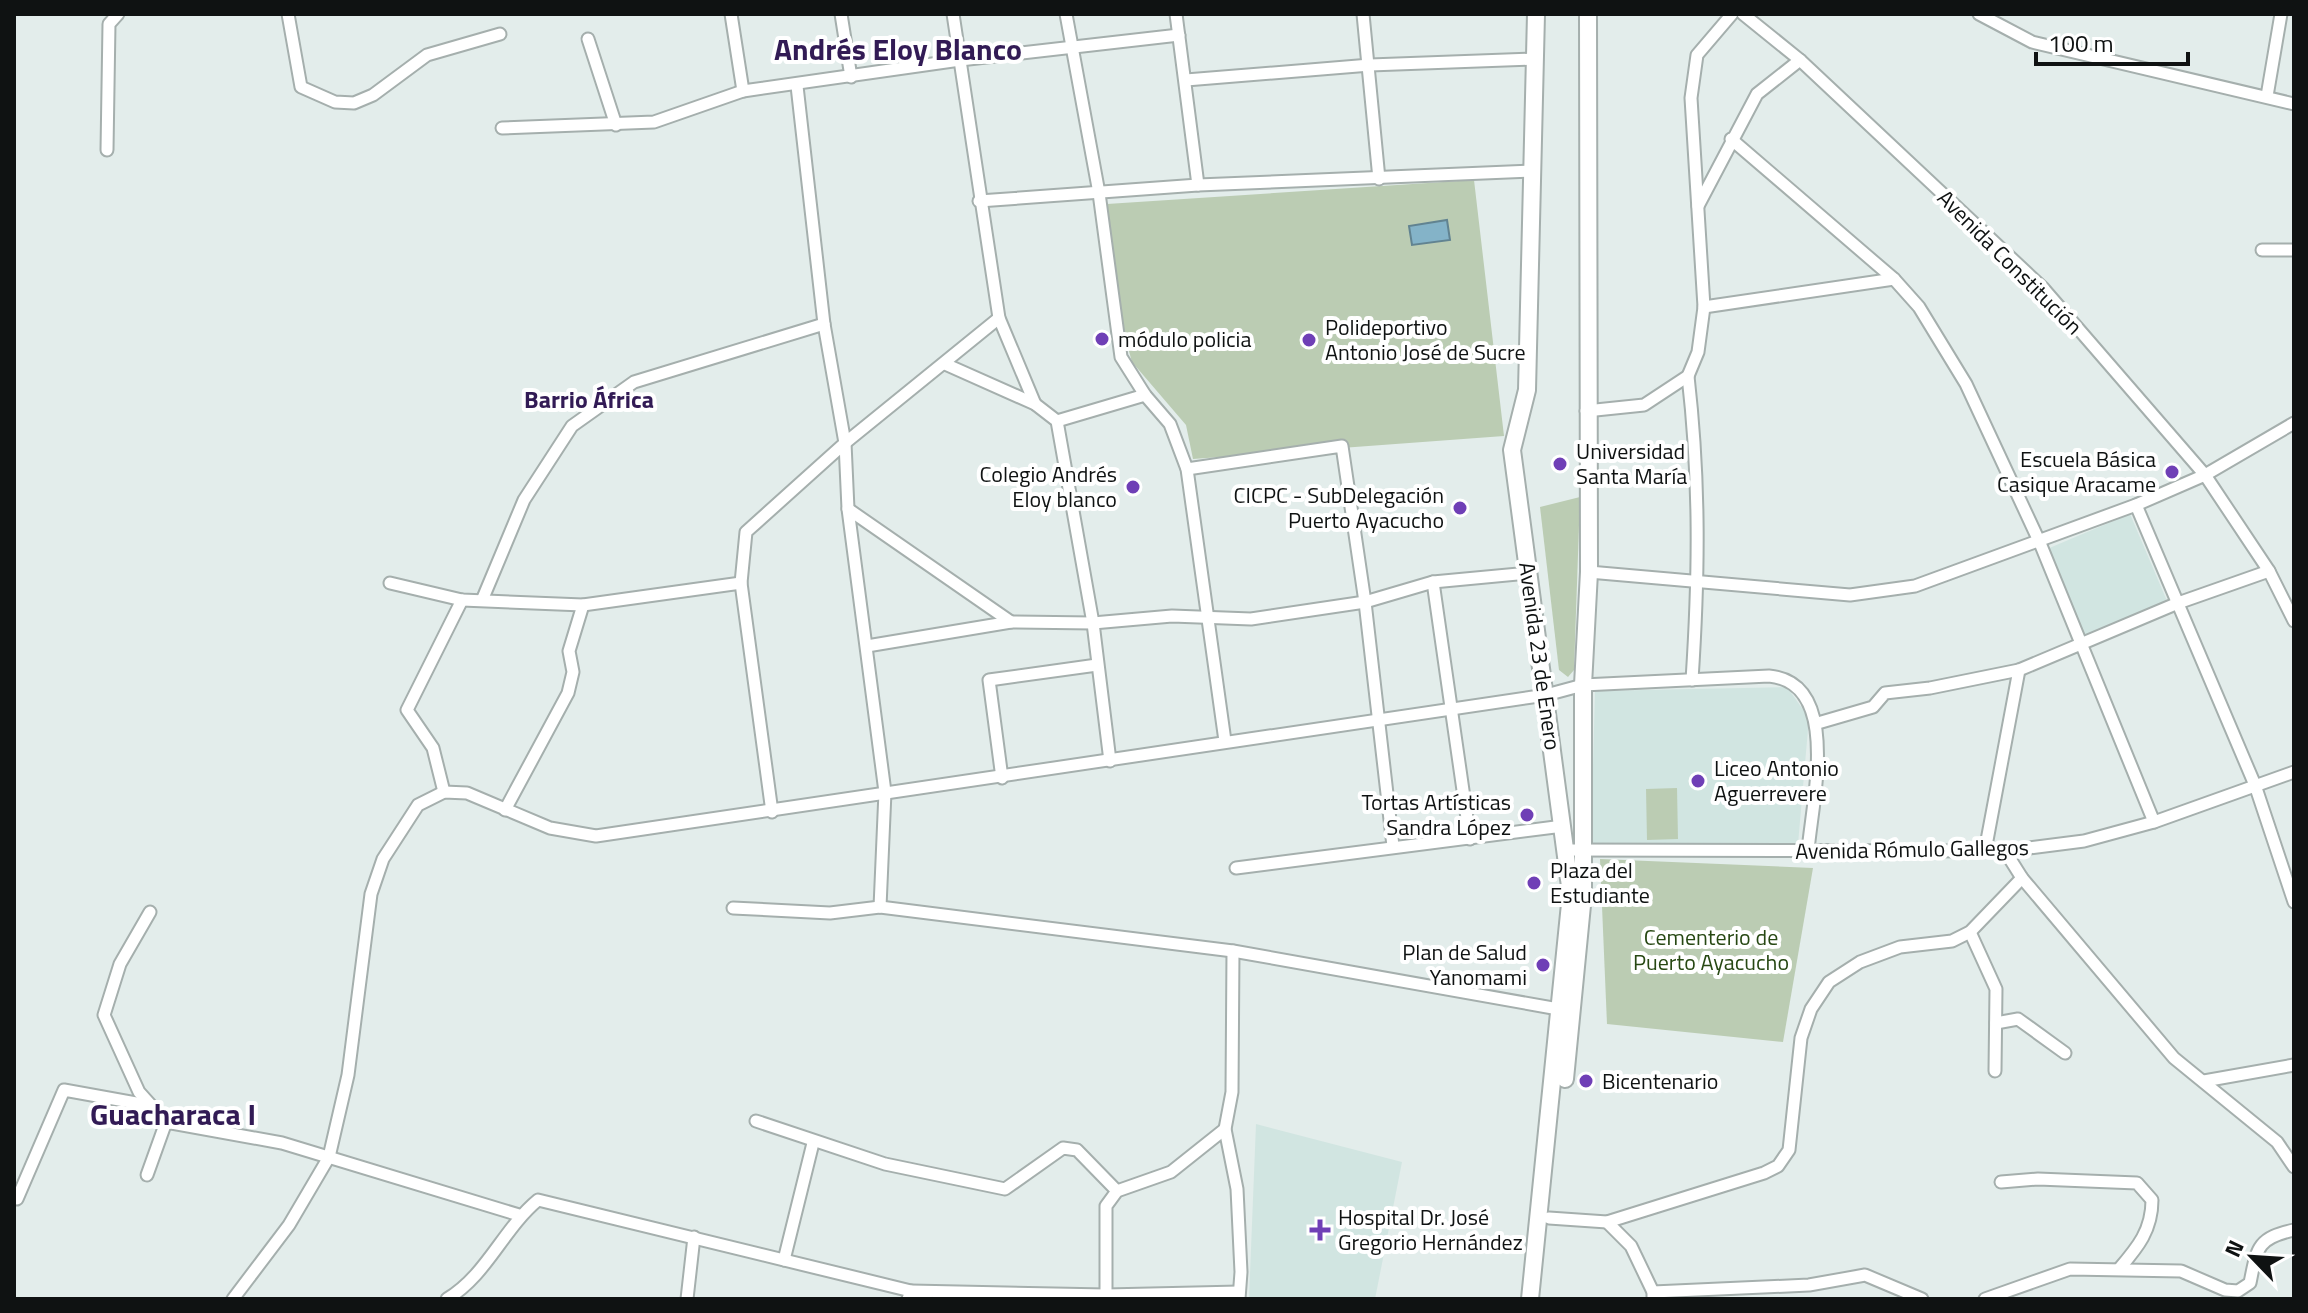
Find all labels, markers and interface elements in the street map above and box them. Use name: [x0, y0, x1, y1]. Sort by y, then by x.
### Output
scale bar: [2036, 16, 2188, 66]
text: 100 m: [2048, 25, 2114, 61]
district label: Andrés Eloy Blanco: [774, 26, 1022, 72]
street label: Avenida Constitución: [1930, 182, 2090, 342]
place label: Polideportivo Antonio José de Sucre: [1325, 310, 1526, 369]
place label: módulo policia: [1118, 322, 1251, 356]
marker: módulo policia: [1093, 330, 1111, 348]
marker: Polideportivo Antonio José de Sucre: [1300, 331, 1318, 349]
district label: Barrio África: [524, 381, 654, 417]
place label: Universidad Santa María: [1576, 434, 1687, 493]
place label: Escuela Básica Casique Aracame: [1997, 442, 2156, 501]
marker: Universidad Santa María: [1551, 455, 1569, 473]
place label: Colegio Andrés Eloy blanco: [980, 457, 1117, 516]
marker: Escuela Básica Casique Aracame: [2163, 463, 2181, 481]
marker: Colegio Andrés Eloy blanco: [1124, 478, 1142, 496]
place label: CICPC - SubDelegación Puerto Ayacucho: [1234, 478, 1444, 537]
marker: CICPC - SubDelegación Puerto Ayacucho: [1451, 499, 1469, 517]
street label: Avenida 23 de Enero: [1510, 560, 1570, 752]
place label: Liceo Antonio Aguerrevere: [1714, 751, 1839, 810]
marker: Liceo Antonio Aguerrevere: [1689, 772, 1707, 790]
place label: Tortas Artísticas Sandra López: [1362, 785, 1511, 844]
marker: Tortas Artísticas Sandra López: [1518, 806, 1536, 824]
street label: Avenida Rómulo Gallegos: [1795, 830, 2029, 868]
place label: Plaza del Estudiante: [1550, 853, 1650, 912]
marker: Plaza del Estudiante: [1525, 874, 1543, 892]
park label: Cementerio de Puerto Ayacucho: [1633, 920, 1789, 979]
place label: Plan de Salud Yanomami: [1402, 935, 1527, 994]
marker: Plan de Salud Yanomami: [1534, 956, 1552, 974]
place label: Bicentenario: [1602, 1064, 1718, 1098]
marker: Bicentenario: [1577, 1072, 1595, 1090]
district label: Guacharaca I: [90, 1091, 256, 1137]
place label: Hospital Dr. José Gregorio Hernández: [1338, 1200, 1523, 1259]
north arrow: [2212, 1217, 2292, 1297]
marker: Hospital Dr. José Gregorio Hernández: [1309, 1219, 1331, 1241]
text: N: [2215, 1234, 2253, 1263]

